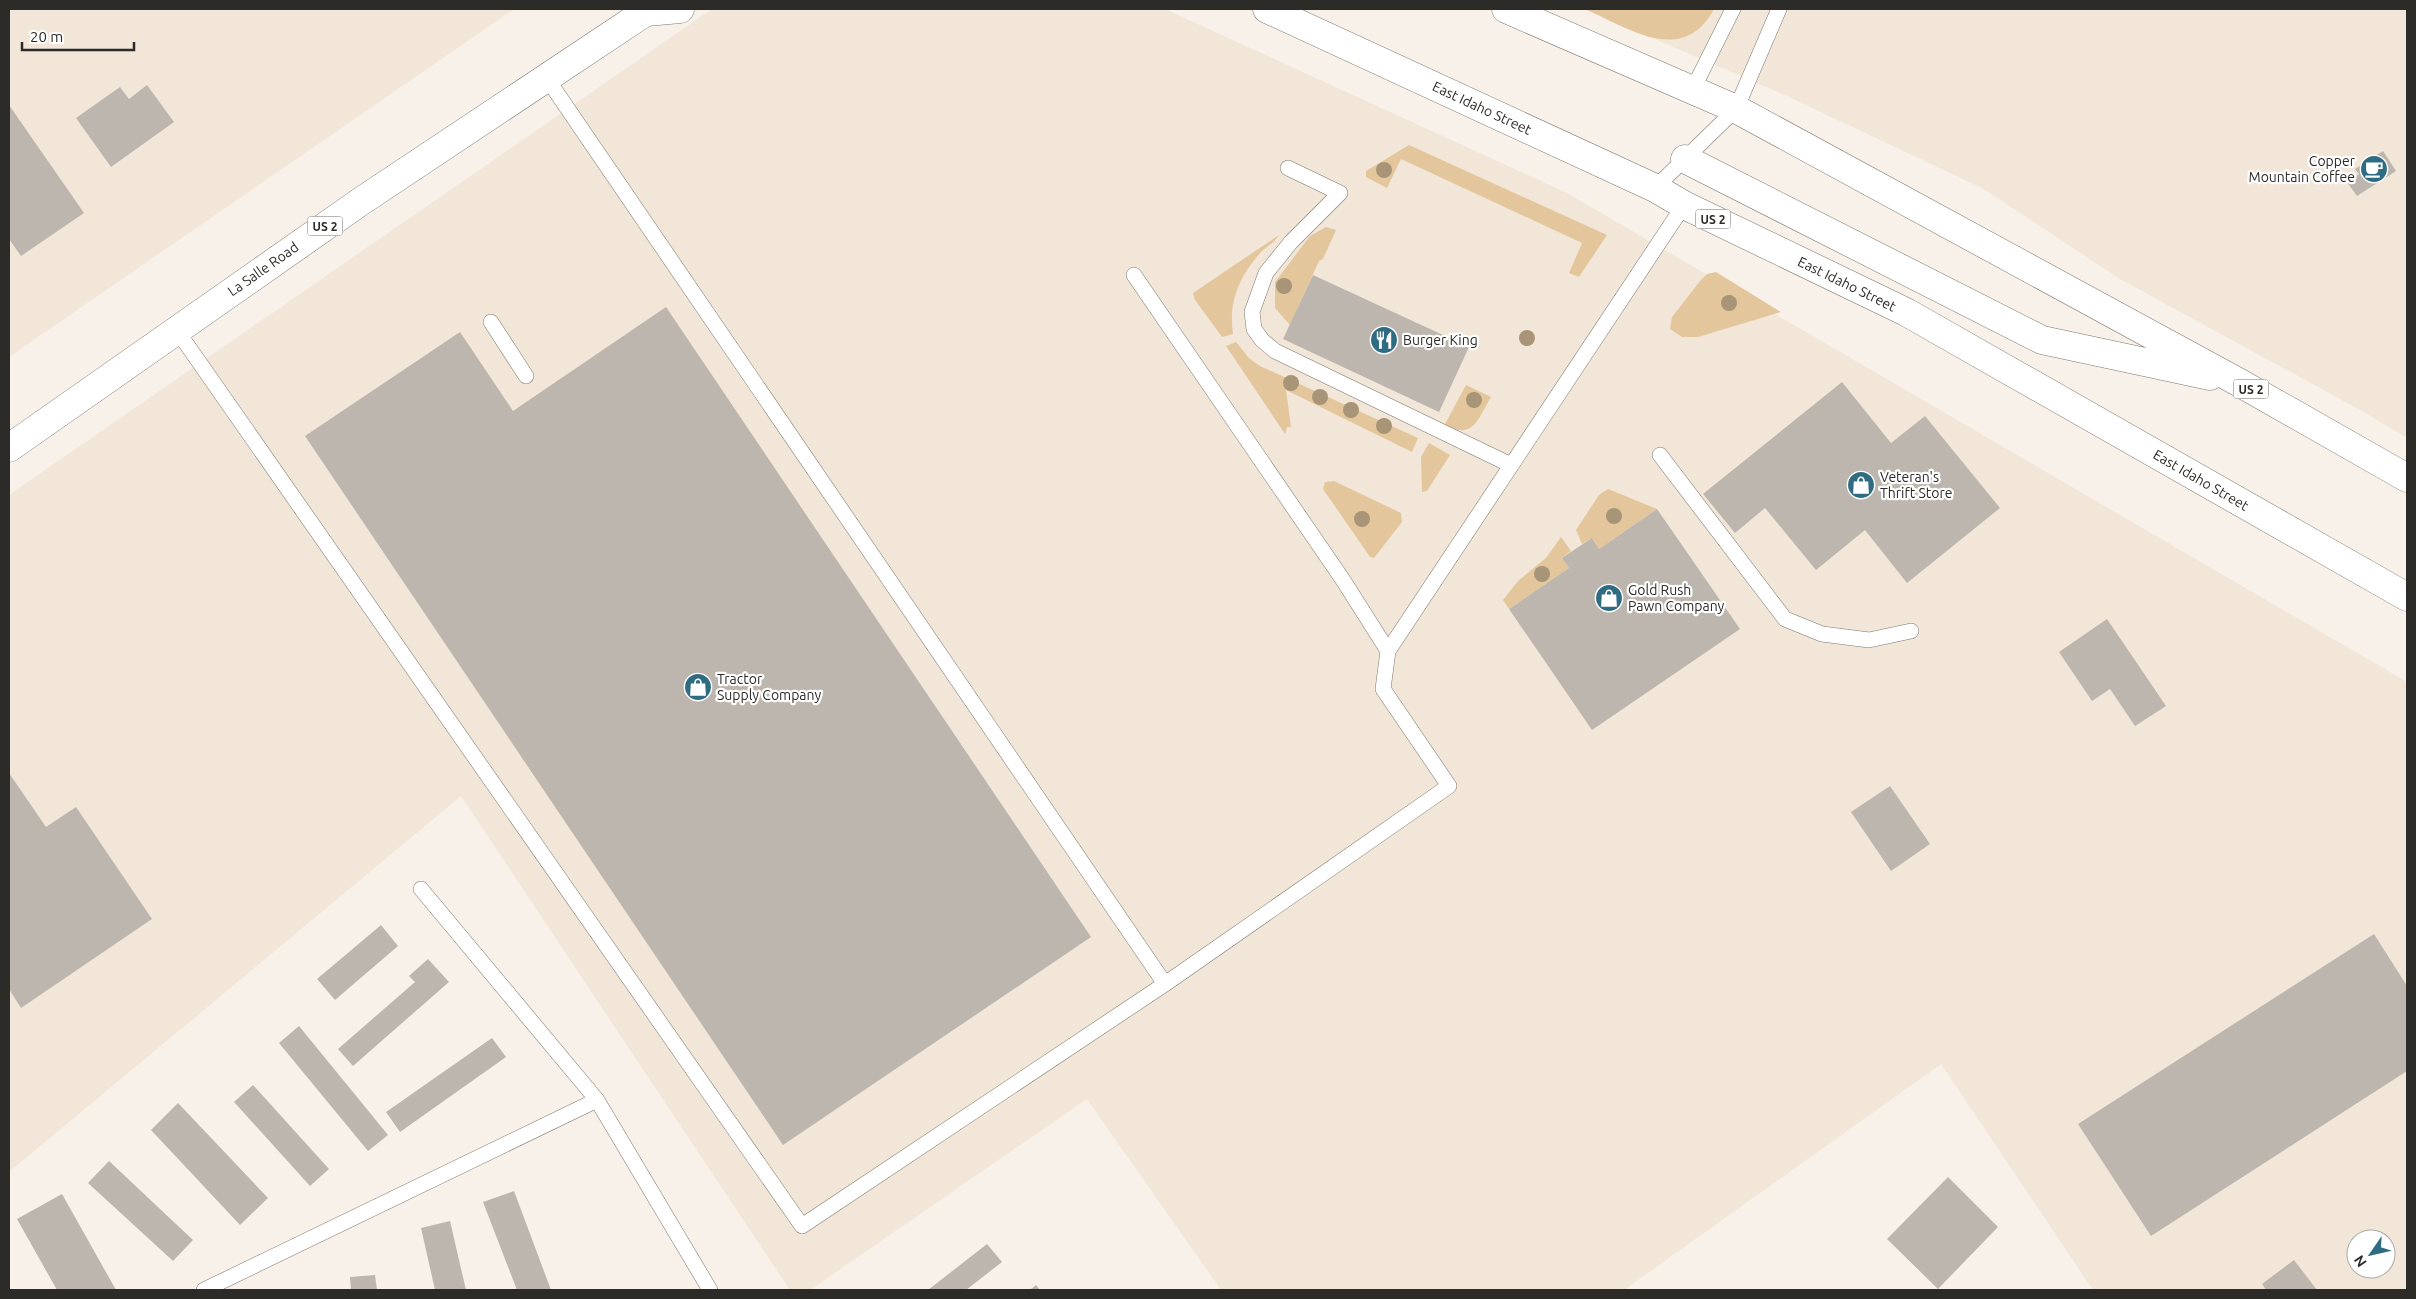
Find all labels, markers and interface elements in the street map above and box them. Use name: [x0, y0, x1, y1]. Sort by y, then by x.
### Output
scale bar: [22, 20, 135, 52]
text: 20 m: [30, 28, 63, 45]
street label: East Idaho Street: [1430, 78, 1534, 138]
place label: Copper Mountain Coffee: [2249, 153, 2356, 185]
cafe icon: Copper Mountain Coffee: [2359, 154, 2389, 184]
road number: US 2: [1696, 210, 1730, 228]
road number: US 2: [308, 217, 342, 236]
street label: La Salle Road: [225, 239, 301, 299]
street label: East Idaho Street: [1795, 253, 1899, 315]
restaurant icon: Burger King: [1369, 325, 1399, 355]
place label: Burger King: [1403, 332, 1478, 348]
road number: US 2: [2234, 379, 2268, 398]
street label: East Idaho Street: [2151, 446, 2252, 514]
place label: Veteran's Thrift Store: [1880, 469, 1953, 501]
shop icon: Veteran's Thrift Store: [1846, 470, 1876, 500]
place label: Gold Rush Pawn Company: [1628, 582, 1725, 614]
shop icon: Gold Rush Pawn Company: [1594, 583, 1624, 613]
place label: Tractor Supply Company: [717, 671, 821, 703]
shop icon: Tractor Supply Company: [683, 672, 713, 702]
north arrow: [2346, 1229, 2396, 1279]
text: N: [2351, 1252, 2370, 1270]

